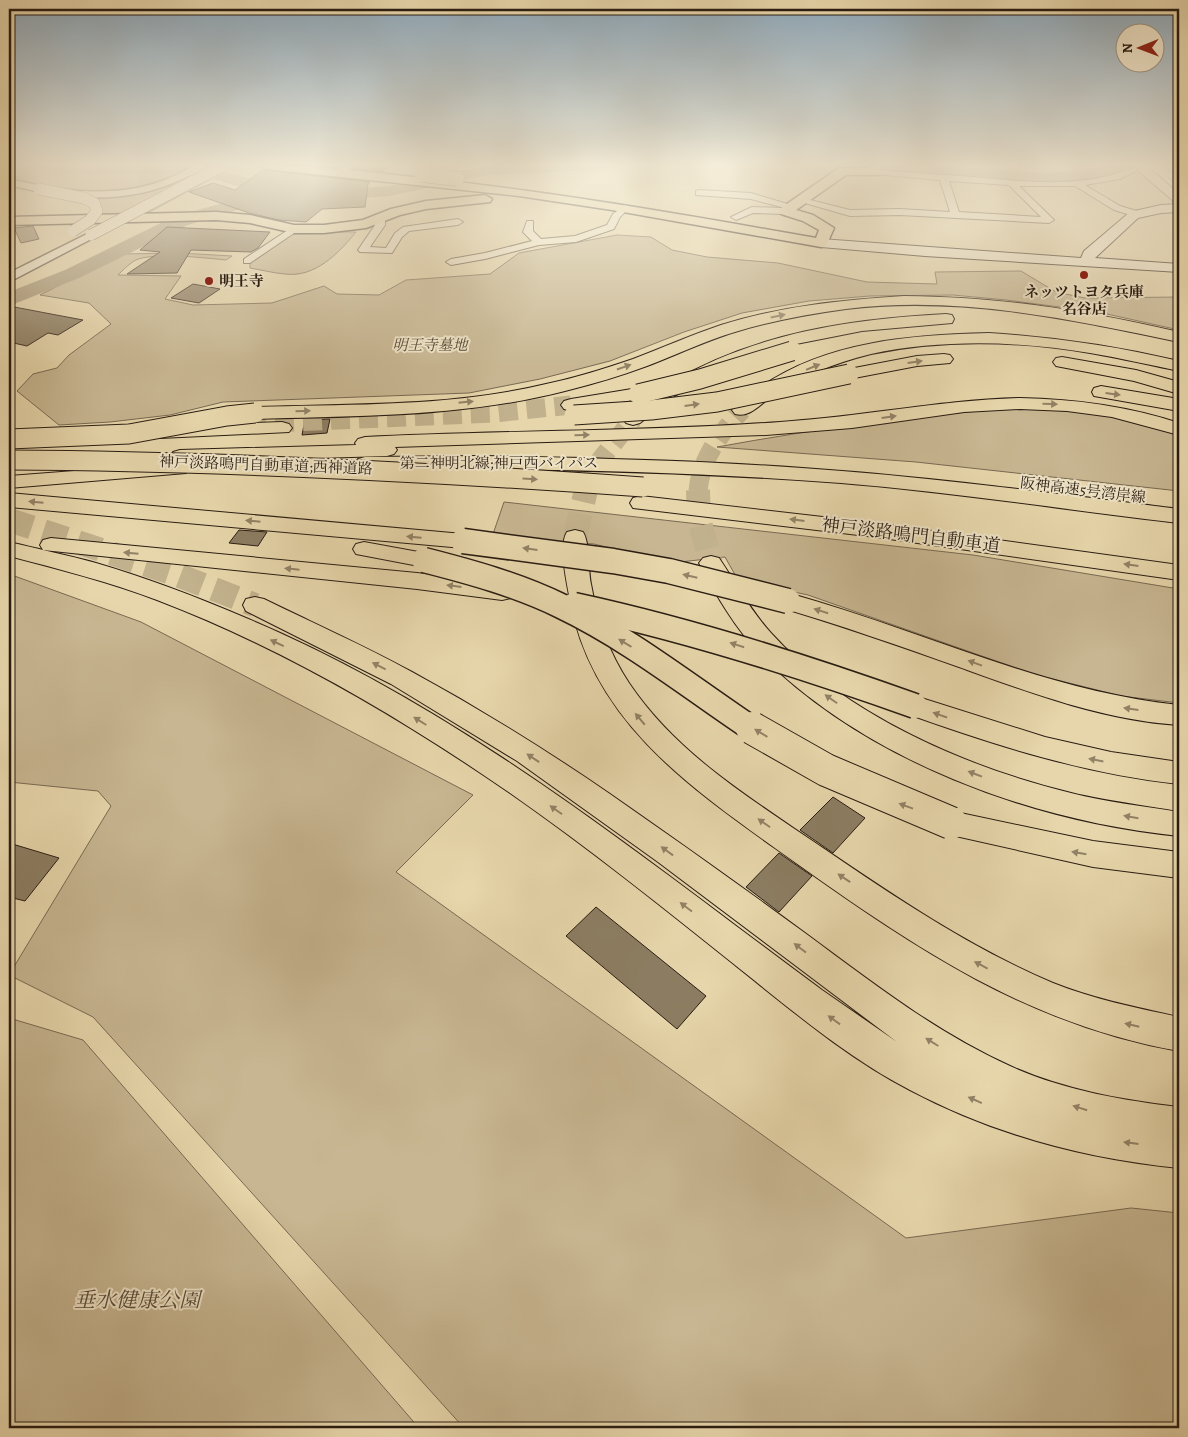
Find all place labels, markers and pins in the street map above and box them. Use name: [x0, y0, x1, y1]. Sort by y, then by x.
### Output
marker: ネッツトヨタ兵庫 名谷店: [1078, 269, 1090, 281]
place label: 明王寺: [219, 271, 264, 291]
marker: 明王寺: [203, 275, 215, 287]
place label: ネッツトヨタ兵庫 名谷店: [1024, 282, 1144, 319]

